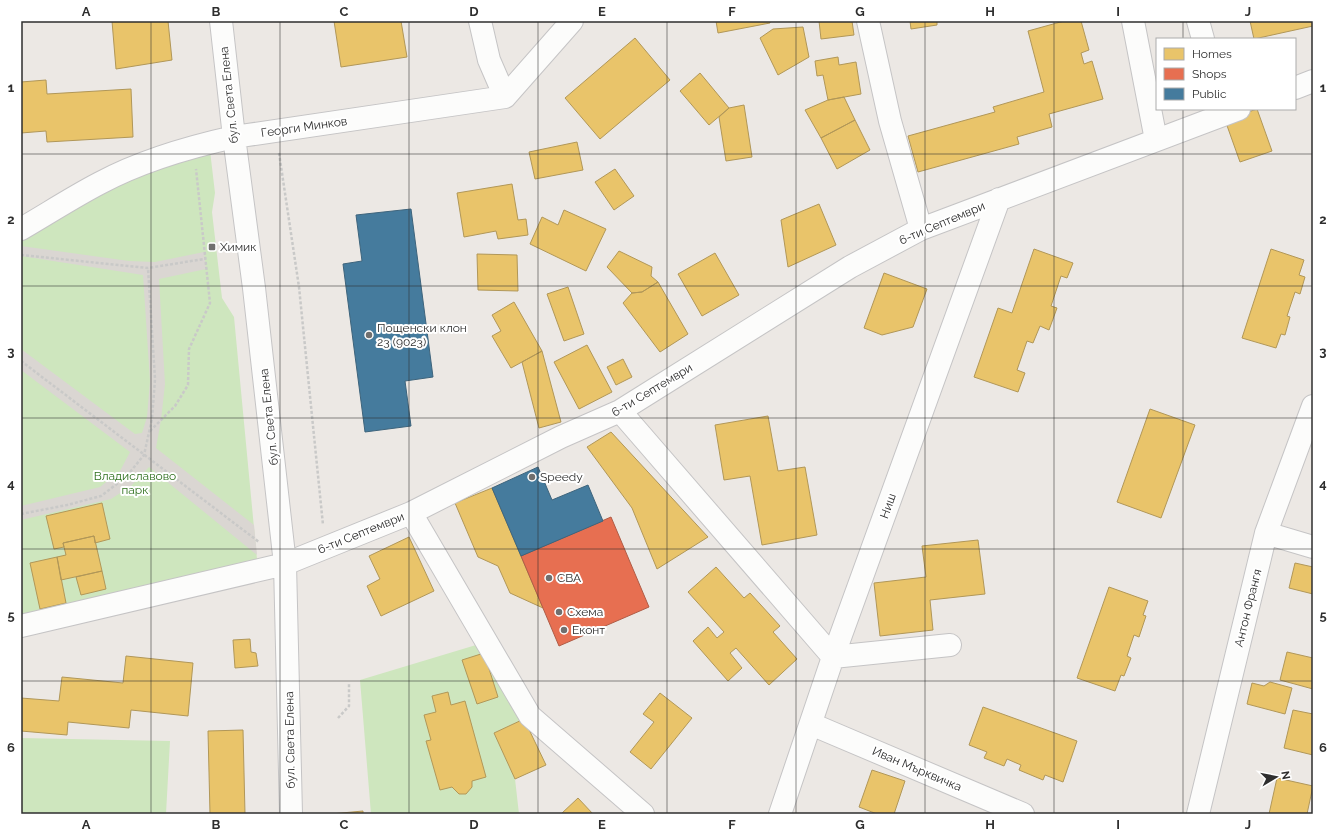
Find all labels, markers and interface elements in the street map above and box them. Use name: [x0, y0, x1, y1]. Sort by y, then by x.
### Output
text: A: [82, 4, 91, 19]
text: B: [212, 4, 221, 19]
text: C: [340, 4, 349, 19]
text: D: [469, 4, 479, 19]
text: E: [598, 4, 606, 19]
text: F: [728, 4, 736, 19]
text: G: [855, 4, 865, 19]
text: H: [985, 4, 995, 19]
text: I: [1116, 4, 1120, 19]
text: J: [1245, 4, 1251, 19]
legend: [1156, 38, 1296, 110]
street label: бул. Света Елена: [217, 46, 241, 144]
text: Homes: [1192, 47, 1232, 61]
text: Shops: [1192, 67, 1227, 81]
text: 1: [8, 80, 15, 95]
text: 1: [1320, 80, 1327, 95]
text: Public: [1192, 87, 1227, 101]
street label: Георги Минков: [260, 114, 348, 140]
street label: 6-ти Септември: [897, 199, 987, 247]
text: 2: [7, 212, 15, 227]
text: 2: [1319, 212, 1327, 227]
place label: Химик: [220, 240, 257, 254]
marker: Химик: [207, 242, 217, 252]
place label: Пощенски клон 23 (9023): [377, 321, 467, 349]
marker: Пощенски клон 23 (9023): [364, 330, 374, 340]
text: 3: [7, 344, 15, 359]
text: 3: [1319, 344, 1327, 359]
street label: 6-ти Септември: [609, 360, 695, 420]
street label: бул. Света Елена: [257, 368, 281, 466]
park label: Владиславово парк: [94, 469, 176, 497]
place label: Speedy: [540, 470, 583, 484]
marker: Speedy: [527, 472, 537, 482]
text: 4: [7, 476, 15, 491]
text: 4: [1319, 476, 1327, 491]
street label: Ниш: [877, 492, 899, 520]
street label: 6-ти Септември: [316, 509, 406, 557]
street label: Антон Франгя: [1232, 568, 1264, 648]
place label: CBA: [557, 571, 581, 585]
marker: CBA: [544, 573, 554, 583]
place label: Схема: [567, 605, 603, 619]
marker: Схема: [554, 607, 564, 617]
text: 5: [7, 608, 15, 623]
text: 5: [1319, 608, 1327, 623]
place label: Еконт: [572, 623, 605, 637]
marker: Еконт: [559, 625, 569, 635]
street label: бул. Света Елена: [282, 691, 298, 789]
text: 6: [7, 740, 15, 755]
text: 6: [1319, 740, 1327, 755]
street label: Иван Мърквичка: [870, 744, 964, 794]
north arrow: [1256, 757, 1296, 797]
text: N: [1278, 770, 1292, 781]
text: A: [82, 817, 91, 832]
text: B: [212, 817, 221, 832]
text: C: [340, 817, 349, 832]
text: D: [469, 817, 479, 832]
text: E: [598, 817, 606, 832]
text: F: [728, 817, 736, 832]
text: G: [855, 817, 865, 832]
text: H: [985, 817, 995, 832]
text: I: [1116, 817, 1120, 832]
text: J: [1245, 817, 1251, 832]

